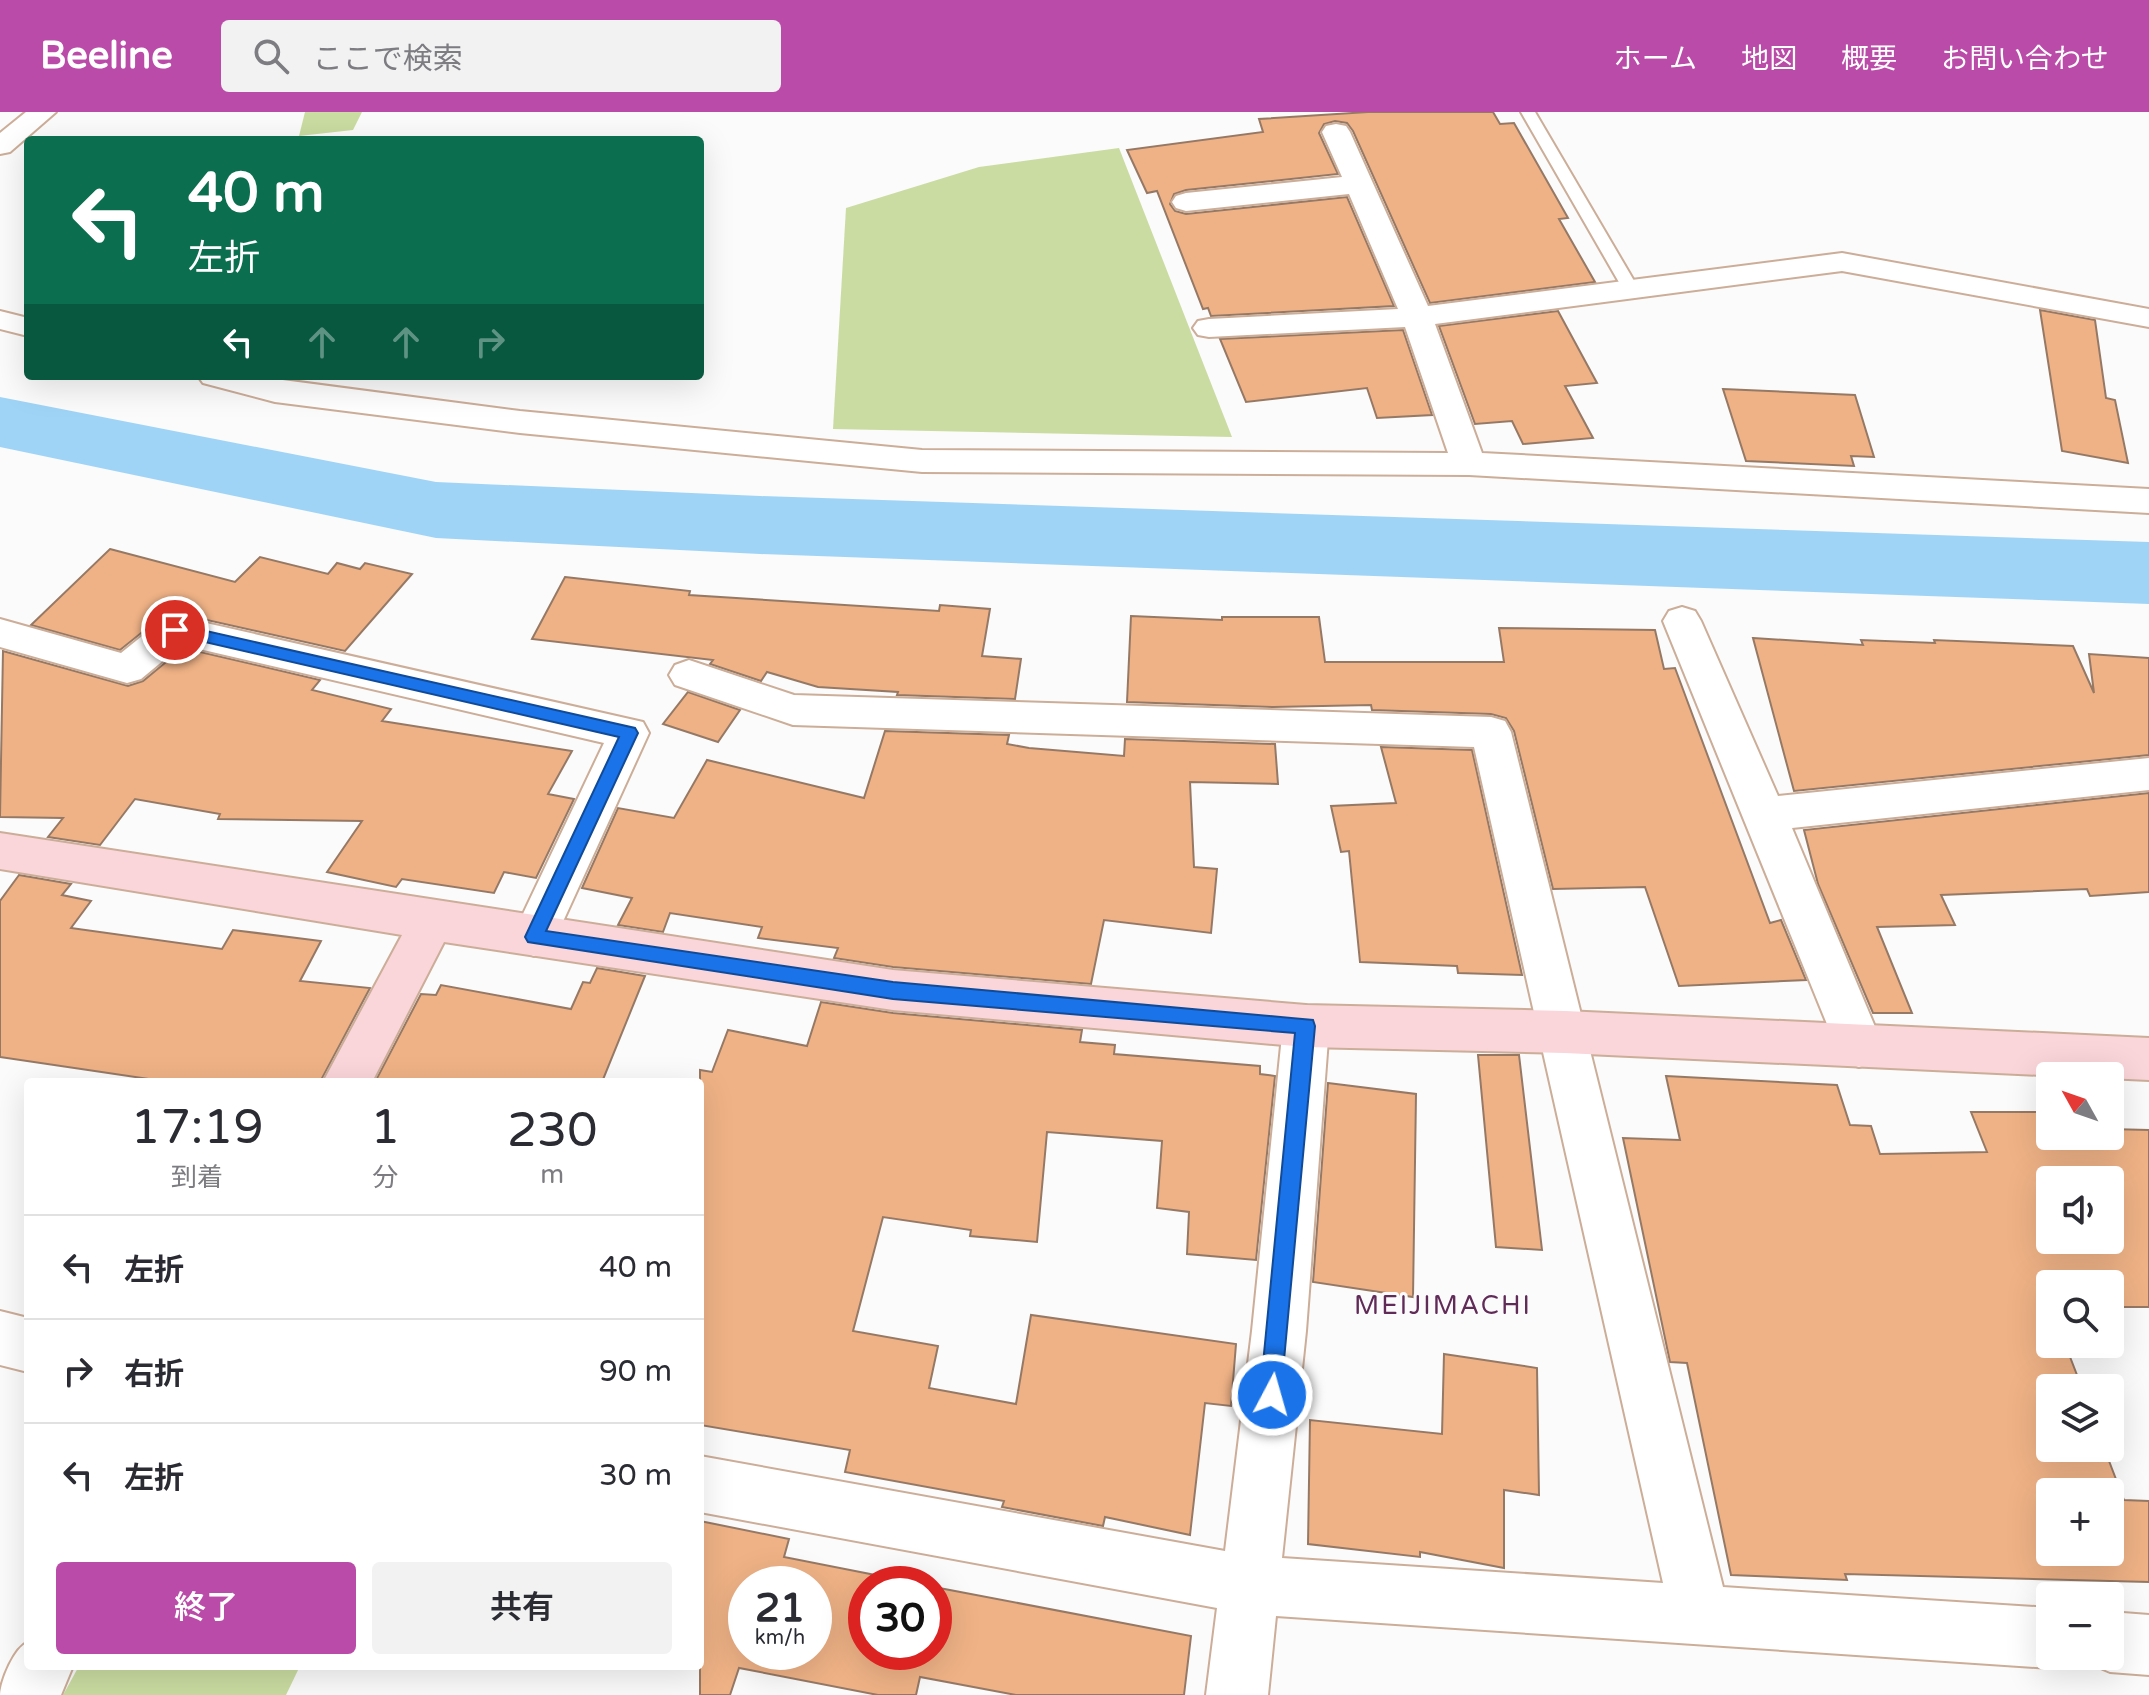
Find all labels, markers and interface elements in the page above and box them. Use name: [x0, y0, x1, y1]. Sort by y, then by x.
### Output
search box: [221, 20, 781, 92]
text: Beeline: [40, 33, 173, 79]
icon: search: [249, 34, 293, 78]
text: ここで検索: [313, 41, 463, 78]
text: ホーム: [1614, 42, 1697, 76]
text: 地図: [1741, 42, 1797, 76]
text: 概要: [1841, 42, 1897, 76]
text: お問い合わせ: [1941, 42, 2109, 76]
text: 40 m: [188, 160, 324, 227]
icon: left: [56, 168, 160, 272]
text: 左折: [188, 237, 260, 280]
icon: left: [216, 320, 260, 364]
icon: ahead: [300, 320, 344, 364]
icon: ahead: [384, 320, 428, 364]
icon: right: [468, 320, 512, 364]
pin: [141, 596, 209, 664]
icon: arrive: [153, 608, 197, 652]
north arrow: [2036, 1062, 2124, 1150]
map controls: [2036, 1062, 2124, 1670]
text: 17:19: [131, 1099, 264, 1157]
text: 1: [370, 1099, 400, 1157]
text: 230: [507, 1102, 597, 1160]
text: m: [540, 1159, 564, 1190]
text: 到着: [171, 1162, 223, 1193]
text: 分: [372, 1162, 398, 1193]
button: sound: [2036, 1166, 2124, 1254]
icon: left: [56, 1245, 100, 1289]
text: 40 m: [599, 1249, 672, 1286]
text: 左折: [124, 1252, 184, 1289]
button: search: [2036, 1270, 2124, 1358]
district label: MEIJIMACHI: [1354, 1290, 1532, 1321]
icon: right: [56, 1349, 100, 1393]
text: 90 m: [599, 1353, 672, 1390]
position arrow: [1230, 1353, 1314, 1437]
text: 右折: [124, 1356, 184, 1393]
button: layers: [2036, 1374, 2124, 1462]
icon: left: [56, 1453, 100, 1497]
text: 30 m: [599, 1457, 672, 1494]
text: 左折: [124, 1460, 184, 1497]
button: +: [2036, 1478, 2124, 1566]
button: 終了: [56, 1562, 356, 1654]
button: 共有: [372, 1562, 672, 1654]
speed limit sign: 30: [848, 1566, 952, 1670]
button: −: [2036, 1582, 2124, 1670]
text: 21: [755, 1584, 805, 1632]
text: km/h: [755, 1626, 805, 1650]

